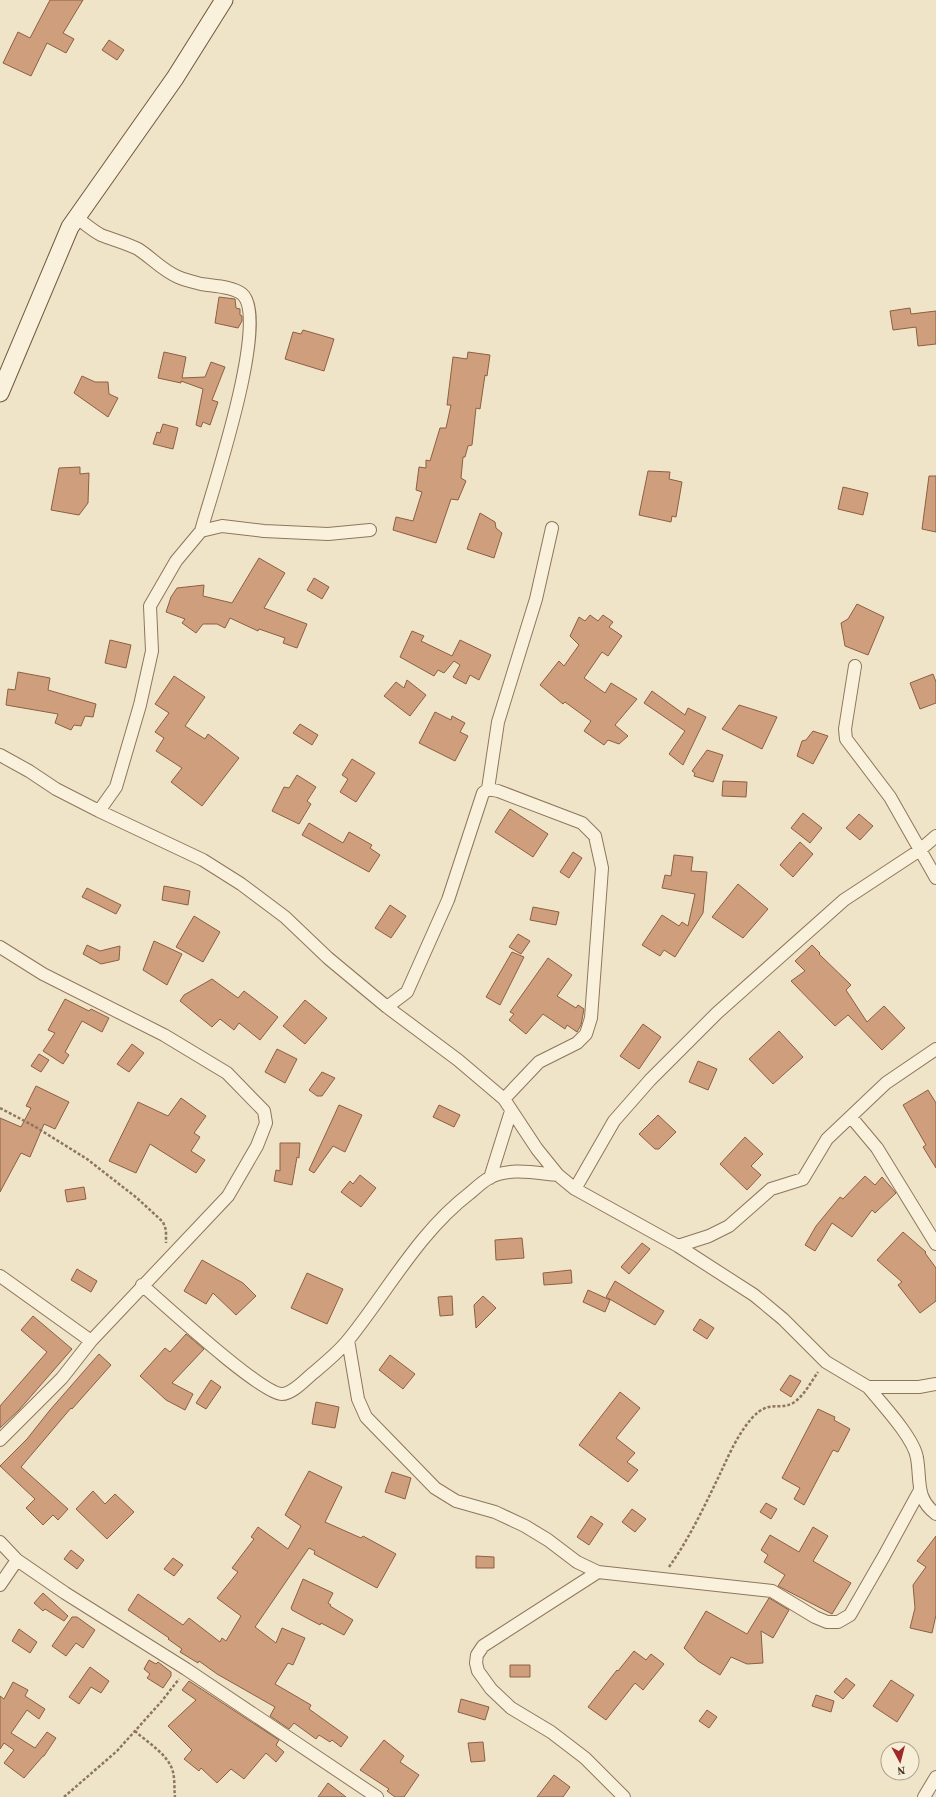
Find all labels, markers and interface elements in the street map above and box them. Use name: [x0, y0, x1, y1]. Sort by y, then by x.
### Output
north arrow: [880, 1741, 920, 1781]
text: N: [896, 1762, 906, 1778]

